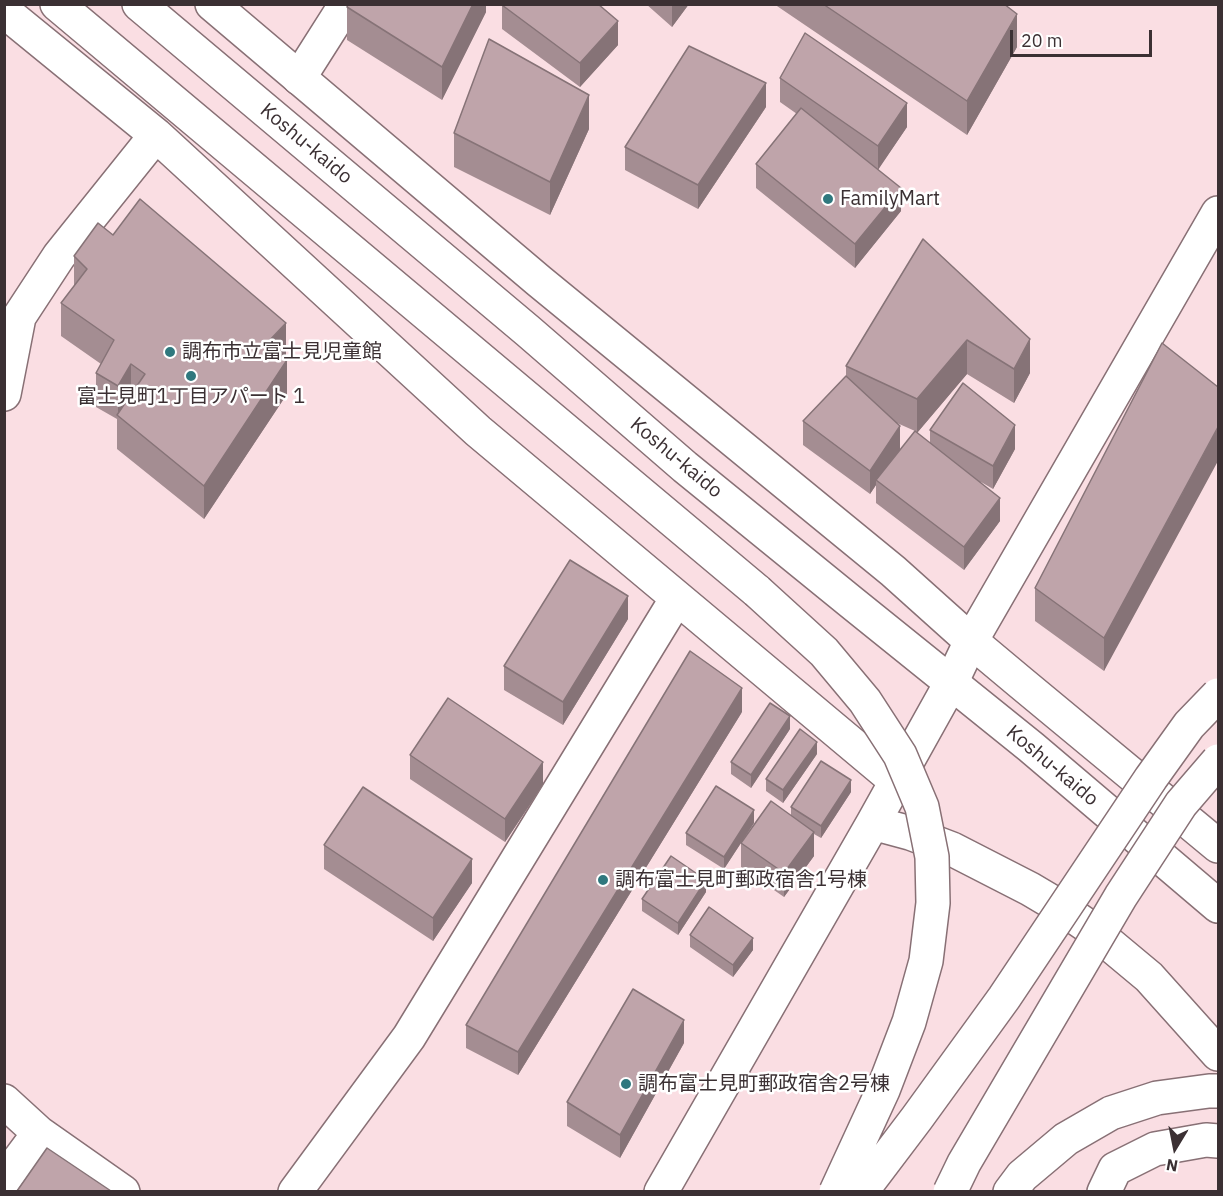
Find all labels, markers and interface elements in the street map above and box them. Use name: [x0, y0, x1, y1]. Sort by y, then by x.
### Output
scale bar: [1013, 18, 1156, 56]
text: 20 m: [1021, 29, 1063, 52]
street label: Koshu-kaido: [255, 99, 357, 189]
place label: FamilyMart: [840, 187, 940, 211]
marker: FamilyMart: [821, 192, 835, 206]
place label: 調布市立富士見児童館: [182, 340, 382, 364]
marker: 調布市立富士見児童館: [163, 345, 177, 359]
marker: 富士見町1丁目アパート 1: [184, 369, 198, 383]
place label: 富士見町1丁目アパート 1: [77, 385, 305, 409]
street label: Koshu-kaido: [625, 413, 727, 503]
street label: Koshu-kaido: [1001, 721, 1103, 811]
place label: 調布富士見町郵政宿舎1号棟: [615, 868, 867, 892]
marker: 調布富士見町郵政宿舎1号棟: [596, 873, 610, 887]
place label: 調布富士見町郵政宿舎2号棟: [638, 1072, 890, 1096]
marker: 調布富士見町郵政宿舎2号棟: [619, 1077, 633, 1091]
north arrow: [1145, 1118, 1205, 1178]
text: N: [1164, 1155, 1179, 1177]

